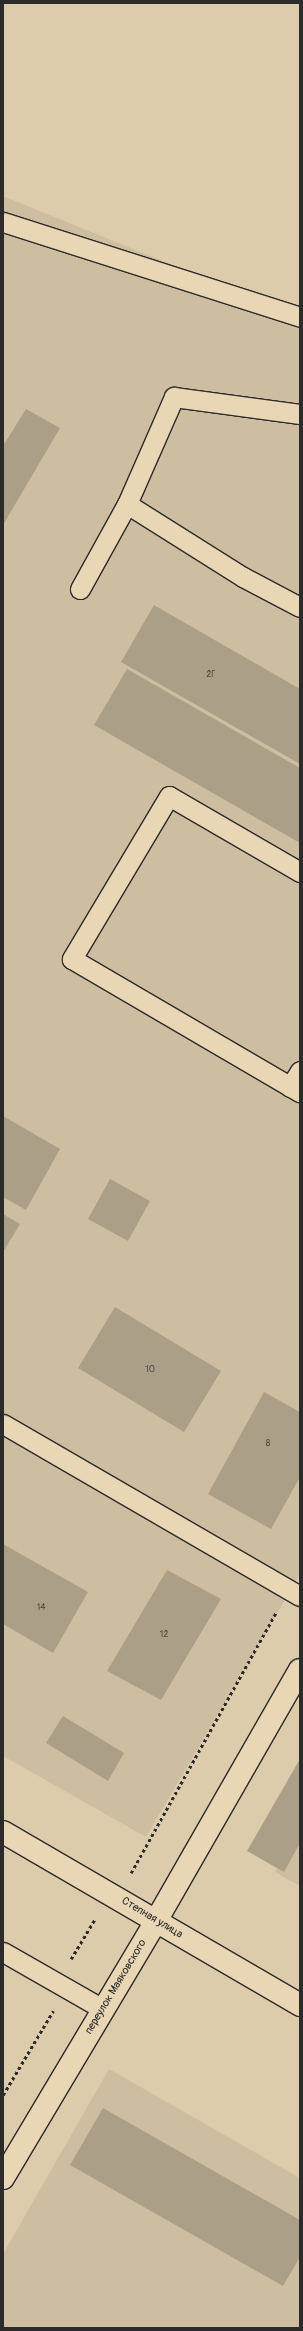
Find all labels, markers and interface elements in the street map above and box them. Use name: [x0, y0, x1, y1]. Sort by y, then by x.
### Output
house number: 2Г: [206, 670, 216, 680]
house number: 10: [145, 1365, 155, 1375]
house number: 8: [266, 1439, 270, 1449]
house number: 14: [37, 1603, 45, 1613]
house number: 12: [160, 1630, 168, 1640]
street label: Степная улица: [119, 1895, 185, 1941]
street label: переулок Маяковского: [83, 1937, 149, 2037]

